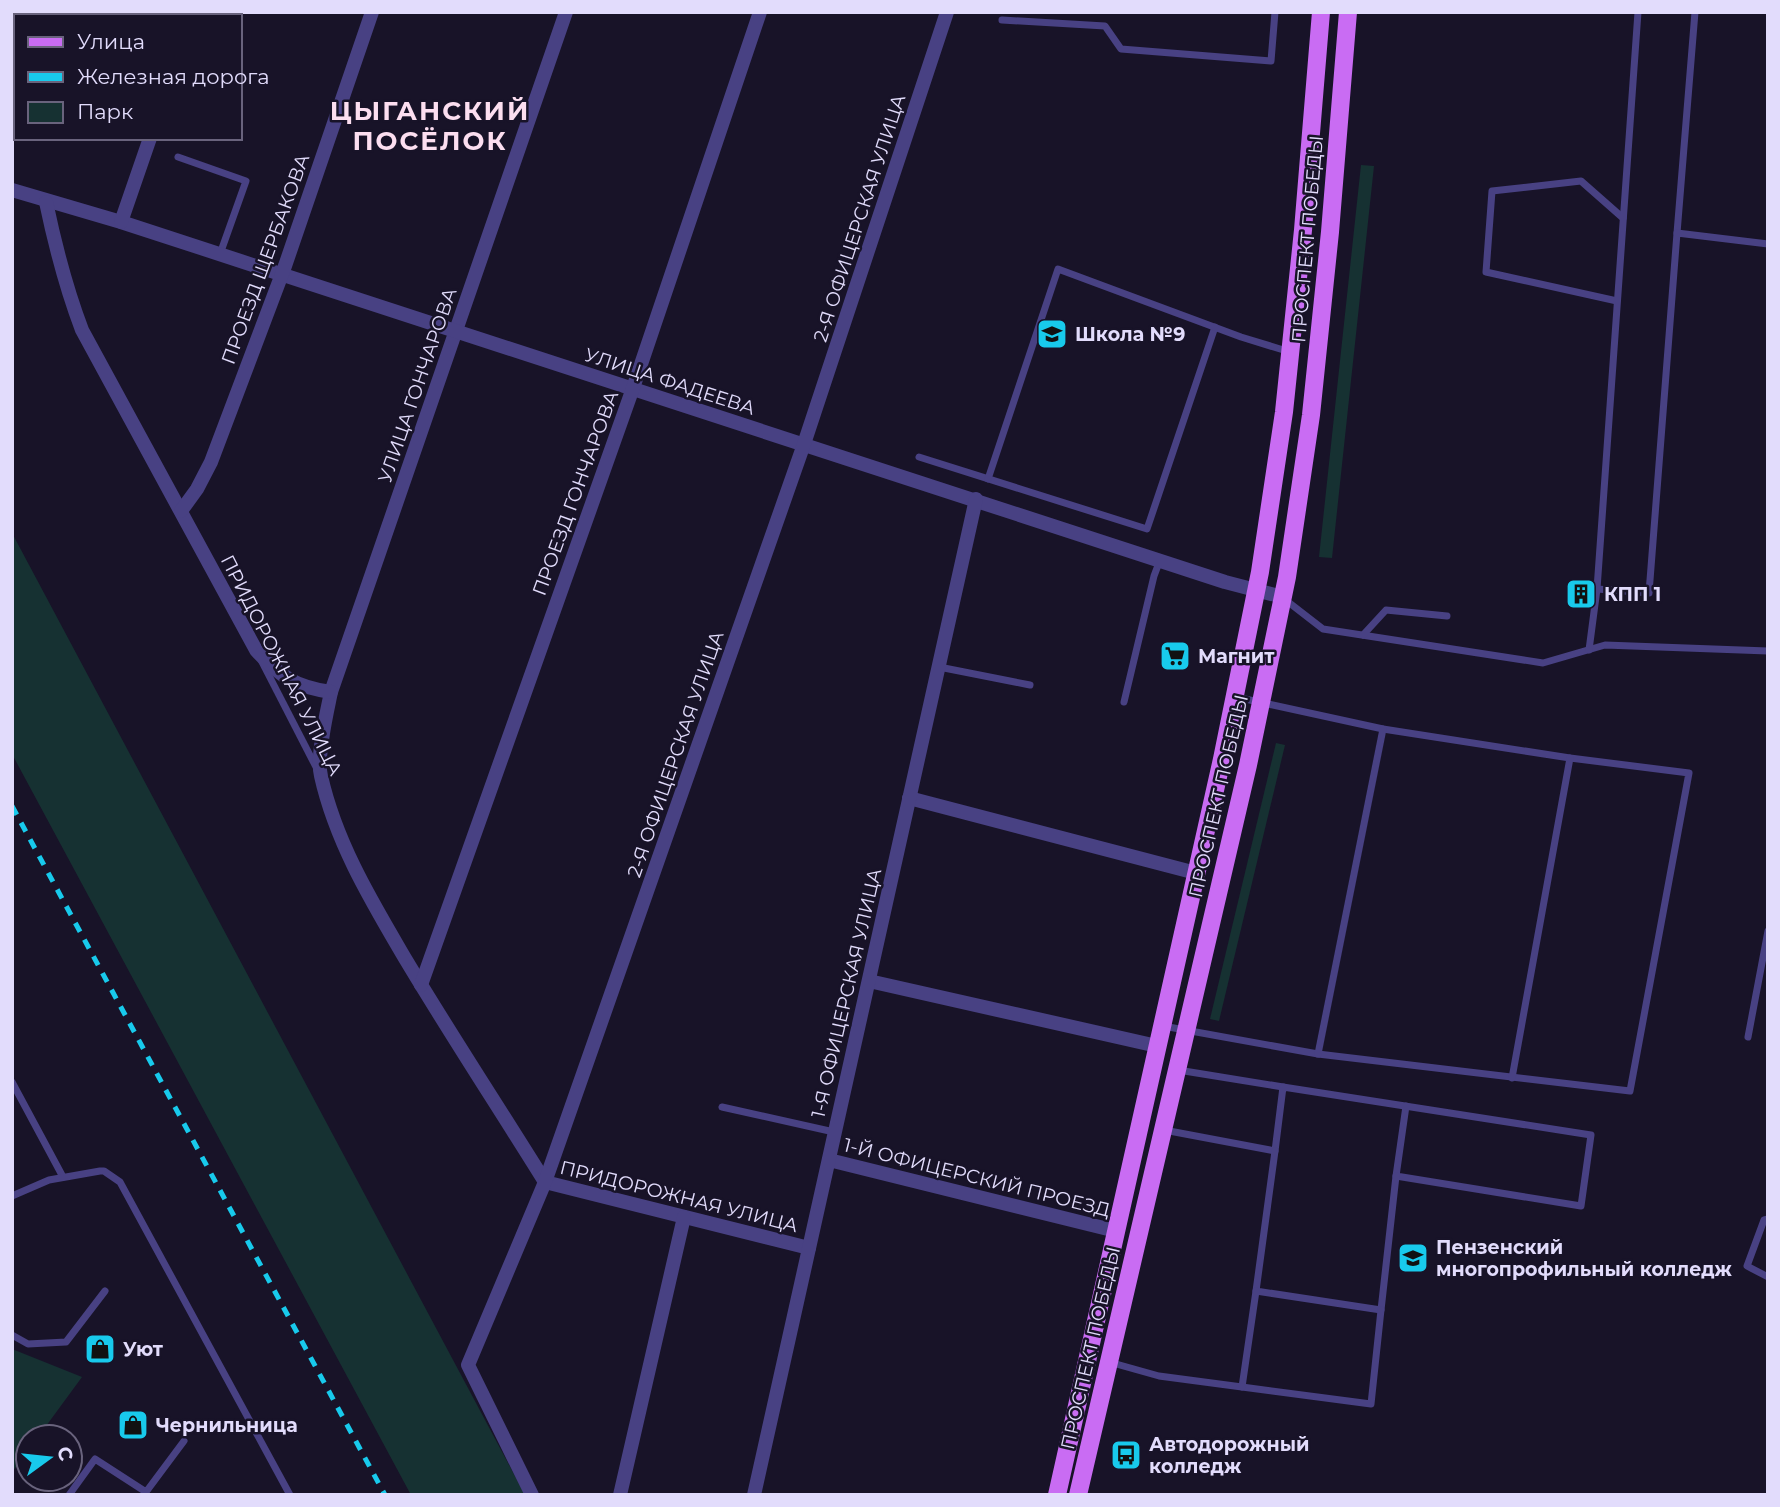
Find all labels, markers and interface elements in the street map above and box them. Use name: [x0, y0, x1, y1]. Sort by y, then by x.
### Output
legend: [14, 14, 242, 140]
text: Улица: [77, 29, 145, 54]
text: Железная дорога: [77, 64, 269, 89]
street label: 2-Я ОФИЦЕРСКАЯ УЛИЦА: [809, 91, 910, 345]
district label: ЦЫГАНСКИЙ ПОСЁЛОК: [330, 95, 530, 157]
text: Парк: [77, 99, 133, 124]
street label: ПРОСПЕКТ ПОБЕДЫ: [1287, 134, 1328, 344]
street label: ПРОЕЗД ЩЕРБАКОВА: [217, 151, 314, 368]
street label: УЛИЦА ГОНЧАРОВА: [373, 285, 462, 486]
school or university icon: Школа №9: [1035, 317, 1069, 351]
place label: Школа №9: [1075, 323, 1185, 346]
street label: УЛИЦА ФАДЕЕВА: [582, 343, 758, 420]
street label: ПРОЕЗД ГОНЧАРОВА: [528, 388, 623, 599]
street label: ПРИДОРОЖНАЯ УЛИЦА: [216, 551, 347, 779]
building icon: КПП 1: [1564, 577, 1598, 611]
place label: КПП 1: [1604, 583, 1661, 606]
street label: 2-Я ОФИЦЕРСКАЯ УЛИЦА: [622, 628, 729, 880]
supermarket icon: Магнит: [1158, 639, 1192, 673]
place label: Магнит: [1198, 645, 1275, 668]
street label: ПРОСПЕКТ ПОБЕДЫ: [1184, 692, 1253, 900]
street label: 1-Я ОФИЦЕРСКАЯ УЛИЦА: [807, 866, 886, 1120]
street label: 1-Й ОФИЦЕРСКИЙ ПРОЕЗД: [841, 1133, 1112, 1222]
street label: ПРИДОРОЖНАЯ УЛИЦА: [557, 1156, 800, 1237]
place label: Пензенский многопрофильный колледж: [1436, 1236, 1733, 1281]
school or university icon: Пензенский многопрофильный колледж: [1396, 1241, 1430, 1275]
street label: ПРОСПЕКТ ПОБЕДЫ: [1056, 1244, 1125, 1452]
shop icon: Уют: [83, 1332, 117, 1366]
place label: Уют: [123, 1338, 164, 1361]
shop icon: Чернильница: [116, 1408, 150, 1442]
place label: Чернильница: [156, 1414, 298, 1437]
north arrow: [14, 1423, 84, 1493]
place label: Автодорожный колледж: [1149, 1433, 1309, 1478]
bus stop icon: Автодорожный колледж: [1109, 1438, 1143, 1472]
text: С: [52, 1444, 78, 1464]

